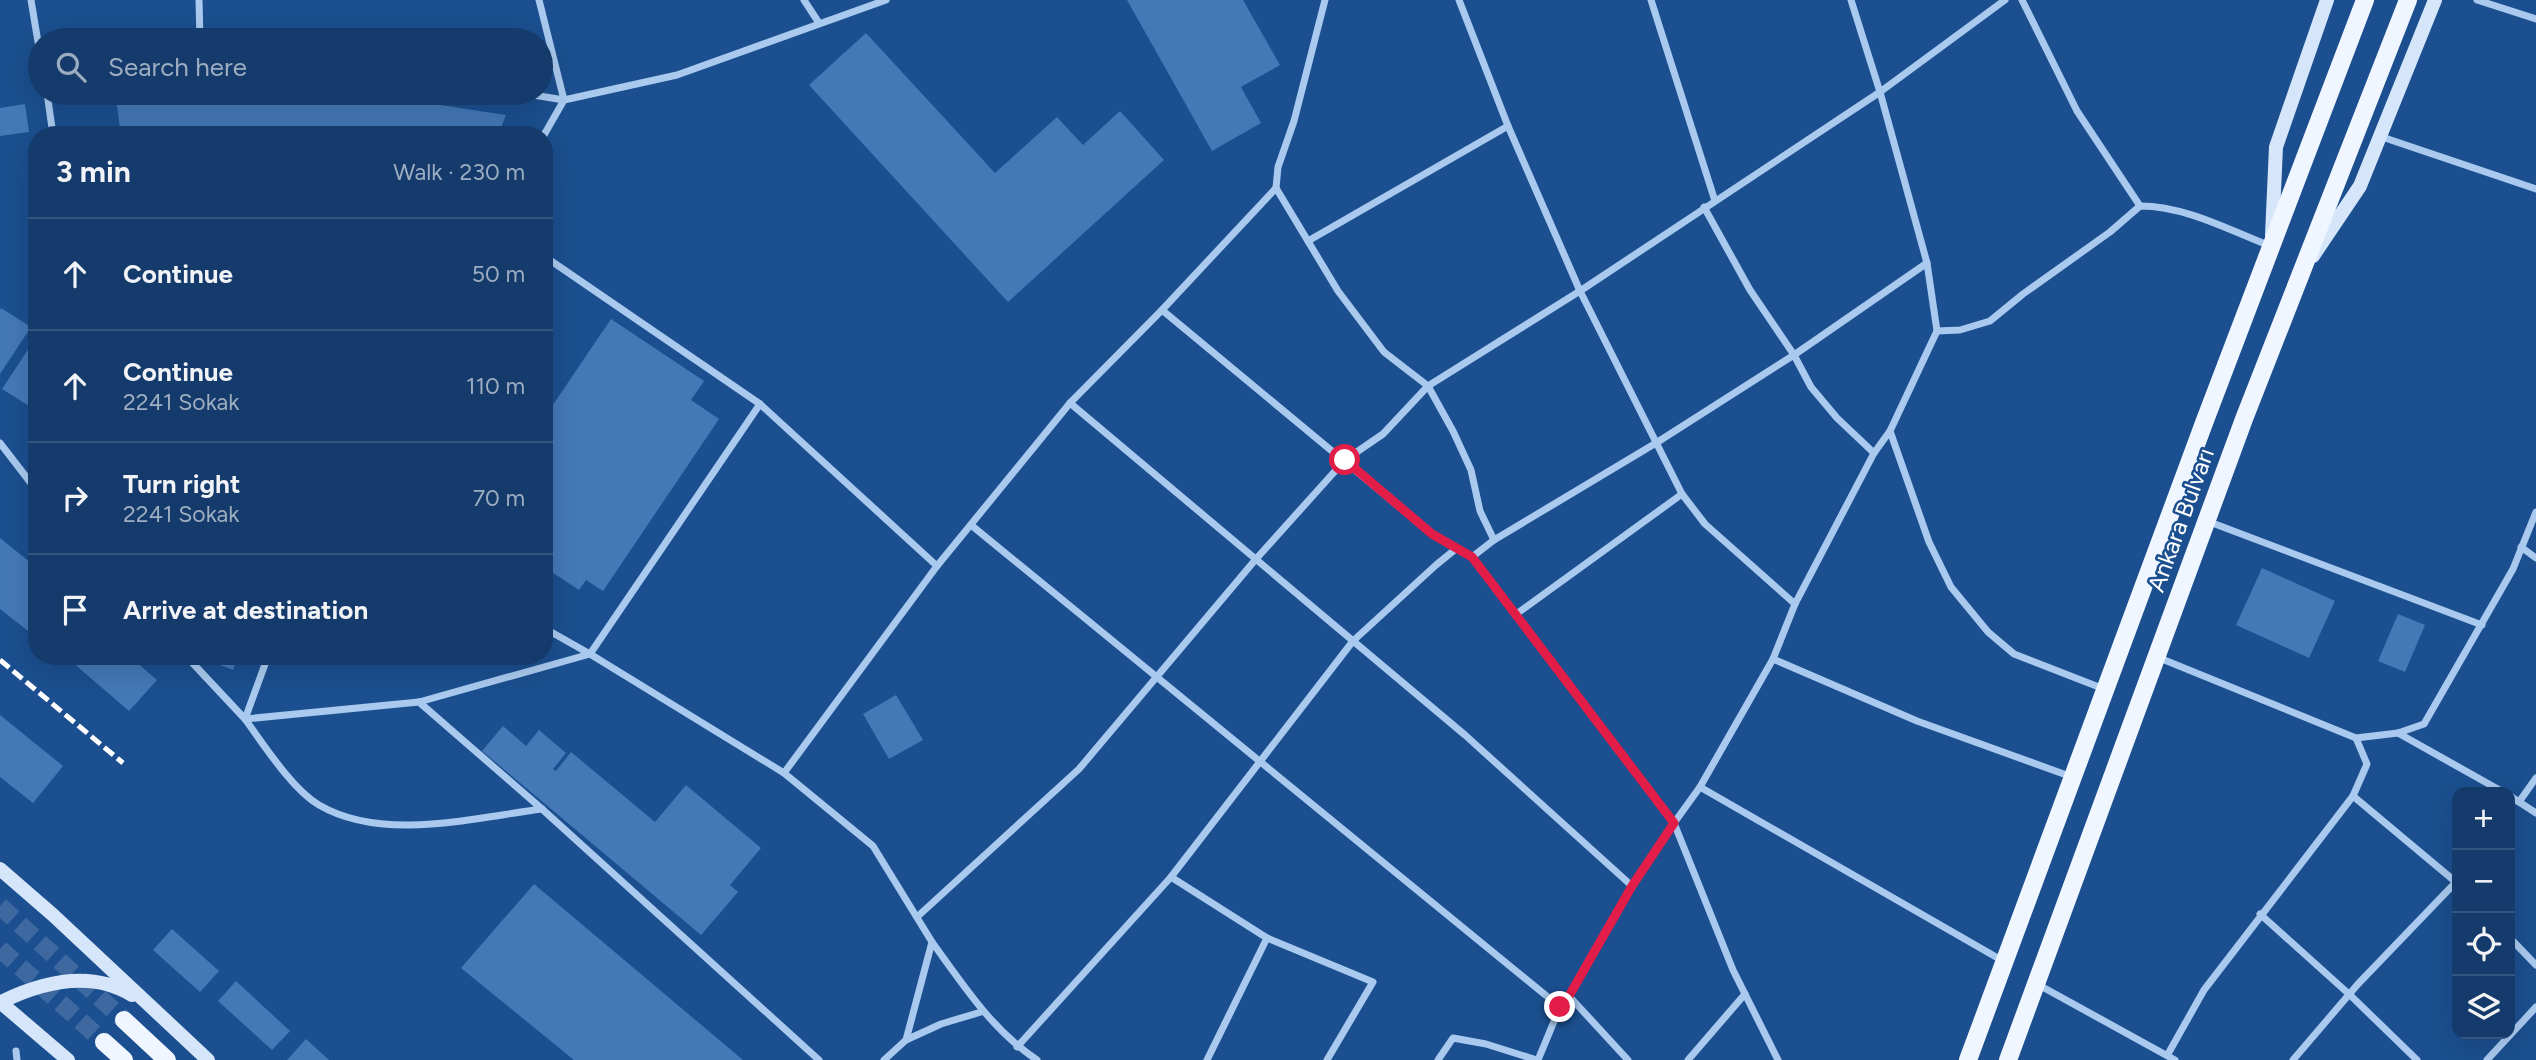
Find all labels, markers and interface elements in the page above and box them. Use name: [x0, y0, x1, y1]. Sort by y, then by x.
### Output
search box: [28, 28, 553, 105]
icon: search: [52, 48, 90, 86]
text: Search here: [108, 51, 247, 83]
text: 3 min: [56, 153, 131, 190]
text: Walk · 230 m: [393, 158, 525, 186]
icon: ahead: [56, 255, 94, 293]
text: Continue: [123, 258, 233, 290]
text: 50 m: [472, 260, 525, 288]
text: Continue: [123, 356, 233, 388]
icon: ahead: [56, 367, 94, 405]
text: 110 m: [466, 372, 525, 400]
text: 2241 Sokak: [123, 388, 239, 416]
route start: [1329, 444, 1360, 475]
street label: Ankara Bulvarı: [2141, 444, 2220, 596]
text: Turn right: [123, 468, 240, 500]
icon: right: [56, 479, 94, 517]
text: 70 m: [473, 484, 525, 512]
text: 2241 Sokak: [123, 500, 239, 528]
icon: arrive: [56, 591, 94, 629]
text: Arrive at destination: [123, 594, 368, 626]
map controls: [2452, 787, 2515, 1039]
button: +: [2452, 787, 2515, 850]
button: −: [2452, 850, 2515, 913]
button: locate: [2452, 913, 2515, 976]
button: layers: [2452, 976, 2515, 1039]
route end: [1544, 991, 1575, 1022]

